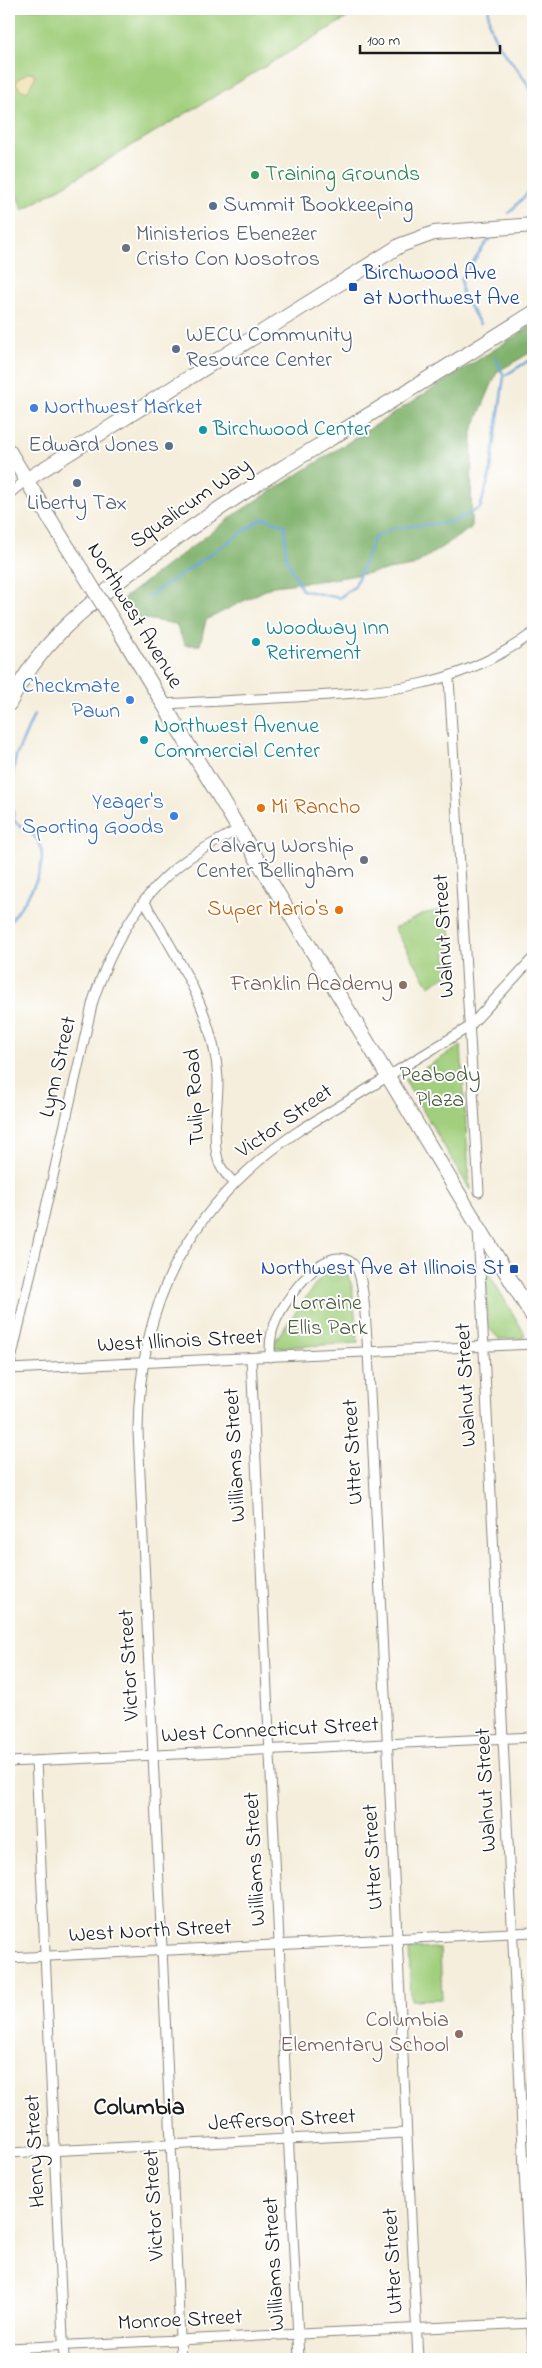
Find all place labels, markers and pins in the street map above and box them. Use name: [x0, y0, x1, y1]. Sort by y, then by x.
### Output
place label: Training Grounds: [265, 159, 420, 192]
marker: Training Grounds: [249, 169, 261, 181]
place label: Summit Bookkeeping: [223, 190, 413, 223]
marker: Summit Bookkeeping: [207, 200, 219, 212]
place label: Ministerios Ebenezer Cristo Con Nosotros: [136, 219, 320, 276]
marker: Ministerios Ebenezer Cristo Con Nosotros: [120, 242, 132, 254]
place label: Birchwood Ave at Northwest Ave: [362, 258, 520, 315]
marker: Birchwood Ave at Northwest Ave: [347, 281, 359, 293]
place label: WECU Community Resource Center: [186, 320, 352, 377]
marker: WECU Community Resource Center: [170, 343, 182, 355]
place label: Northwest Market: [44, 392, 203, 424]
marker: Northwest Market: [28, 402, 40, 414]
place label: Birchwood Center: [212, 414, 371, 446]
marker: Birchwood Center: [197, 424, 209, 436]
place label: Edward Jones: [28, 430, 159, 462]
marker: Edward Jones: [163, 440, 175, 452]
marker: Liberty Tax: [71, 477, 83, 489]
place label: Liberty Tax: [27, 488, 127, 521]
place label: Woodway Inn Retirement: [266, 613, 389, 670]
marker: Woodway Inn Retirement: [250, 636, 262, 648]
place label: Checkmate Pawn: [22, 671, 120, 728]
marker: Checkmate Pawn: [124, 694, 136, 706]
place label: Northwest Avenue Commercial Center: [154, 711, 320, 768]
marker: Northwest Avenue Commercial Center: [138, 734, 150, 746]
place label: Yeager's Sporting Goods: [22, 787, 164, 845]
place label: Mi Rancho: [271, 792, 360, 824]
marker: Mi Rancho: [255, 802, 267, 814]
marker: Yeager's Sporting Goods: [168, 810, 180, 822]
place label: Calvary Worship Center Bellingham: [196, 831, 354, 889]
marker: Calvary Worship Center Bellingham: [358, 854, 370, 866]
place label: Super Mario's: [207, 894, 329, 926]
marker: Super Mario's: [333, 904, 345, 916]
place label: Franklin Academy: [230, 969, 393, 1002]
marker: Franklin Academy: [397, 979, 409, 991]
place label: Northwest Ave at Illinois St: [261, 1253, 505, 1285]
marker: Northwest Ave at Illinois St: [508, 1263, 520, 1275]
place label: Columbia Elementary School: [280, 2005, 449, 2063]
marker: Columbia Elementary School: [453, 2028, 465, 2040]

